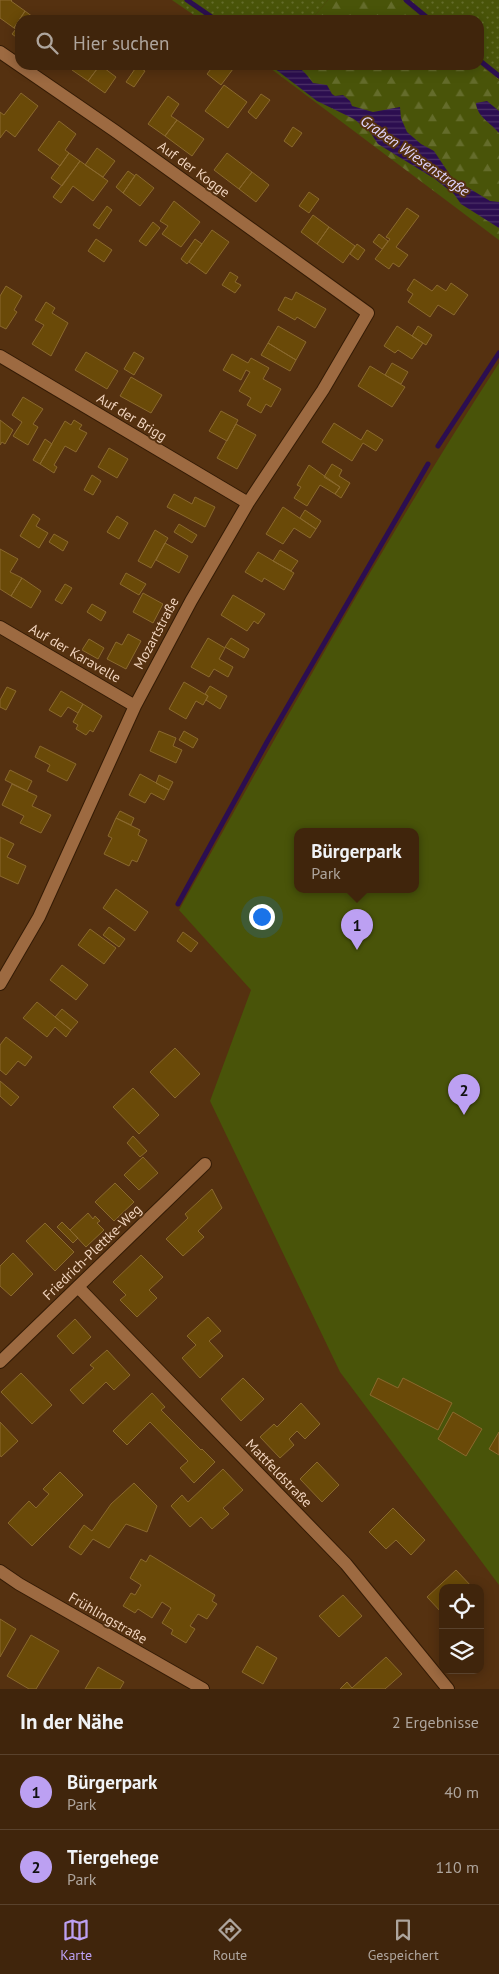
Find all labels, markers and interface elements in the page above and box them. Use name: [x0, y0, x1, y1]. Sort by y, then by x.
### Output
search box: [15, 15, 484, 70]
icon: search: [33, 29, 61, 57]
text: Hier suchen: [73, 31, 169, 55]
water label: Graben Wiesenstraße: [357, 111, 474, 200]
street label: Auf der Kogge: [154, 137, 234, 201]
street label: Auf der Brigg: [94, 389, 170, 445]
street label: Mozartstraße: [129, 594, 183, 672]
street label: Auf der Karavelle: [26, 619, 124, 687]
popup: [294, 828, 419, 893]
text: Bürgerpark: [311, 839, 402, 863]
text: Park: [311, 863, 341, 883]
your location: [249, 904, 275, 930]
pin: 1: [341, 909, 373, 950]
pin: 2: [448, 1074, 480, 1115]
street label: Friedrich-Plettke-Weg: [39, 1200, 145, 1304]
street label: Mattfeldstraße: [242, 1435, 316, 1511]
map controls: [439, 1584, 484, 1674]
button: locate: [439, 1584, 484, 1629]
street label: Frühlingstraße: [65, 1588, 151, 1648]
button: layers: [439, 1629, 484, 1674]
text: In der Nähe: [20, 1708, 124, 1735]
text: 2 Ergebnisse: [392, 1712, 479, 1732]
text: Bürgerpark: [67, 1770, 157, 1794]
text: 1: [31, 1782, 41, 1802]
text: 40 m: [444, 1782, 479, 1802]
text: Park: [67, 1794, 96, 1814]
text: Tiergehege: [67, 1845, 159, 1869]
text: 2: [31, 1857, 41, 1877]
text: 110 m: [436, 1857, 479, 1877]
text: Park: [67, 1869, 96, 1889]
tab: Karte: [60, 1916, 92, 1964]
tab: Route: [213, 1916, 247, 1964]
tab: Gespeichert: [368, 1916, 439, 1964]

